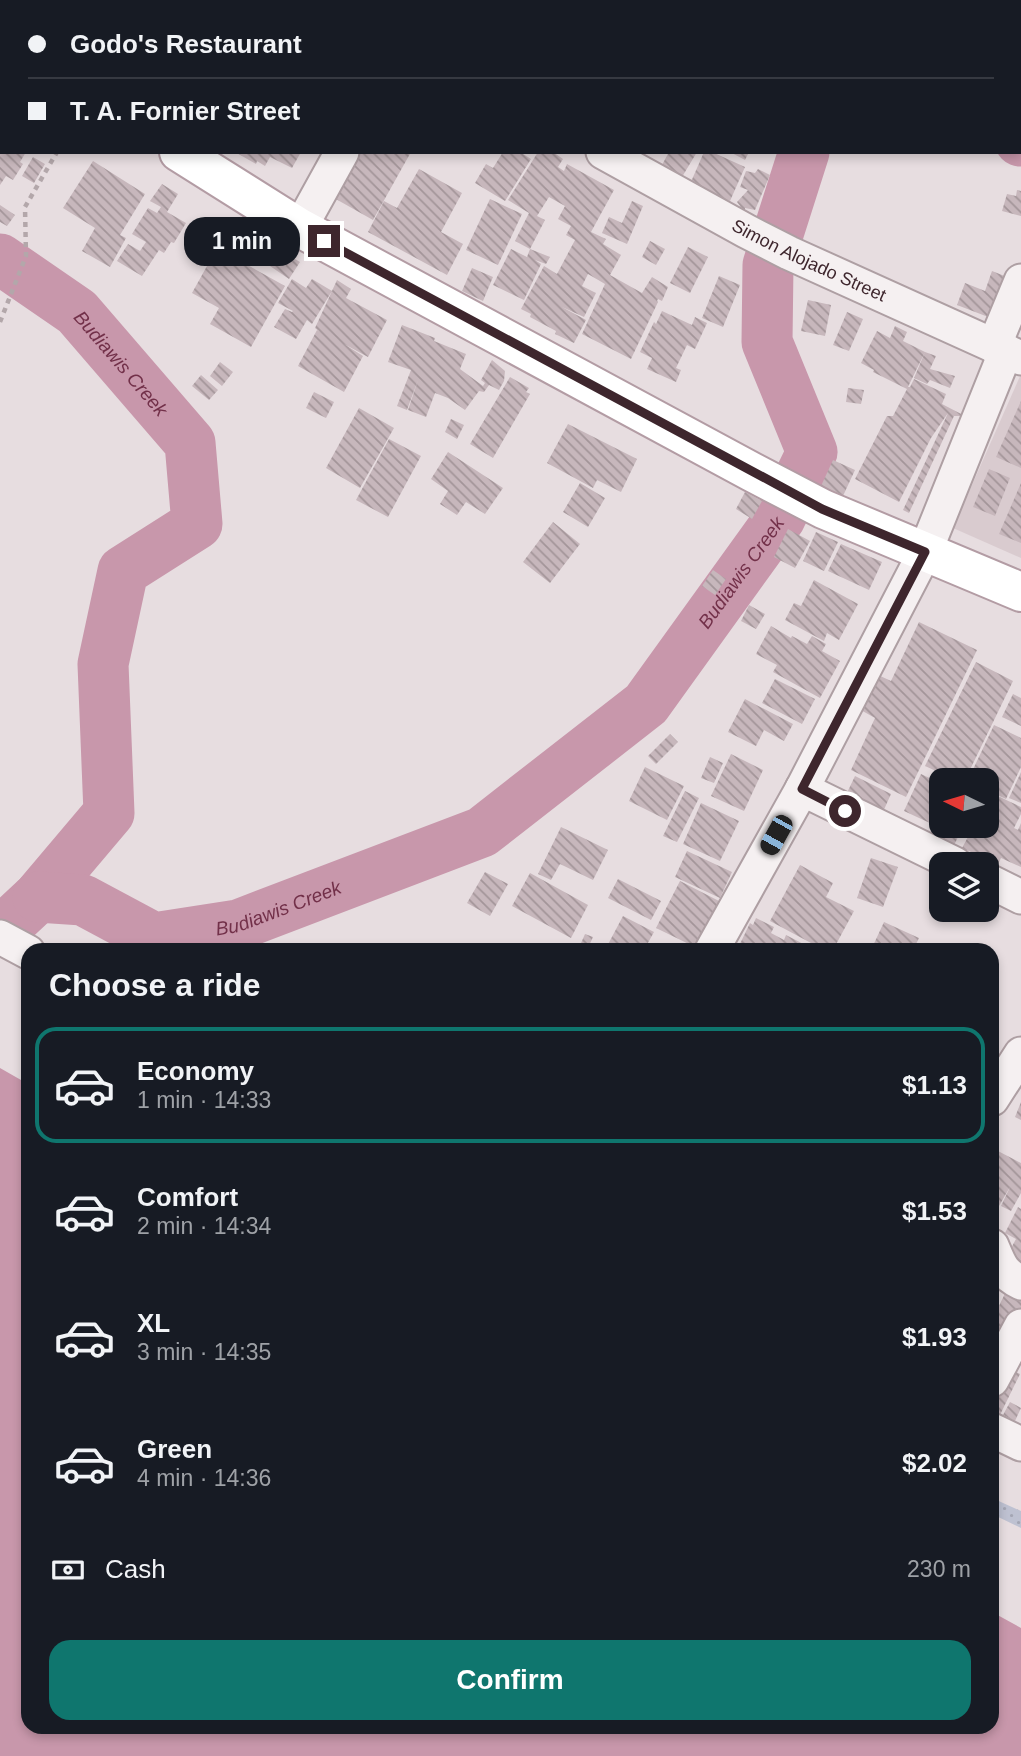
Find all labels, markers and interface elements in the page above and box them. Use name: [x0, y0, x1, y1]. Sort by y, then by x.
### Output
text: Godo's Restaurant: [70, 29, 302, 59]
text: T. A. Fornier Street: [70, 96, 300, 126]
street label: Simon Alojado Street: [728, 215, 889, 306]
callout: 1 min: [184, 216, 300, 266]
route end: [308, 225, 340, 257]
text: 1 min: [212, 228, 272, 254]
water label: Budiawis Creek: [70, 306, 173, 421]
water label: Budiawis Creek: [694, 511, 789, 632]
north arrow: [929, 768, 999, 838]
map controls: [929, 768, 999, 922]
route start: [829, 795, 861, 827]
car: [757, 812, 796, 858]
button: layers: [929, 852, 999, 922]
water label: Budiawis Creek: [214, 876, 345, 939]
text: Choose a ride: [49, 967, 261, 1003]
icon: car: [53, 1054, 116, 1117]
text: Economy: [137, 1056, 254, 1086]
text: $1.13: [902, 1070, 967, 1100]
text: 1 min · 14:33: [137, 1087, 271, 1113]
icon: car: [53, 1180, 116, 1243]
text: Comfort: [137, 1182, 238, 1212]
text: $1.53: [902, 1196, 967, 1226]
text: 2 min · 14:34: [137, 1213, 271, 1239]
icon: car: [53, 1306, 116, 1369]
text: XL: [137, 1308, 170, 1338]
text: $1.93: [902, 1322, 967, 1352]
text: 3 min · 14:35: [137, 1339, 271, 1365]
icon: car: [53, 1432, 116, 1495]
text: Green: [137, 1434, 212, 1464]
text: $2.02: [902, 1448, 967, 1478]
text: 4 min · 14:36: [137, 1465, 271, 1491]
icon: cash: [49, 1551, 87, 1589]
text: Cash: [105, 1554, 166, 1584]
text: 230 m: [907, 1556, 971, 1582]
button: Confirm: [49, 1640, 971, 1720]

